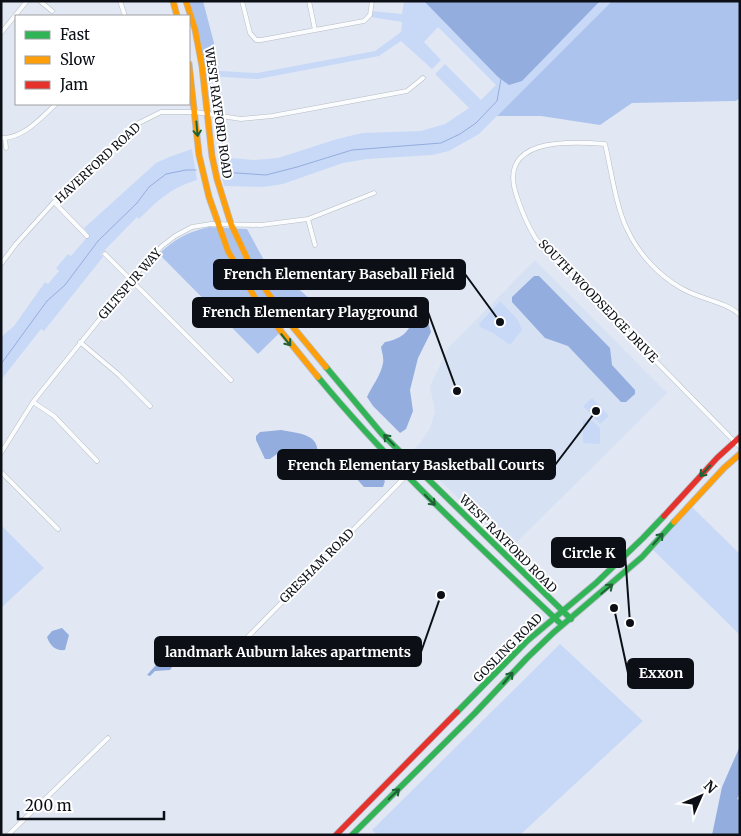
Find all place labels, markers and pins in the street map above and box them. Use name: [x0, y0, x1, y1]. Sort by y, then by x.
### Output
callout: French Elementary Baseball Field: [214, 260, 465, 289]
callout: French Elementary Playground: [193, 298, 428, 327]
callout: French Elementary Basketball Courts: [278, 450, 555, 479]
callout: Circle K: [552, 538, 625, 567]
callout: landmark Auburn lakes apartments: [155, 637, 421, 666]
callout: Exxon: [628, 659, 693, 688]

